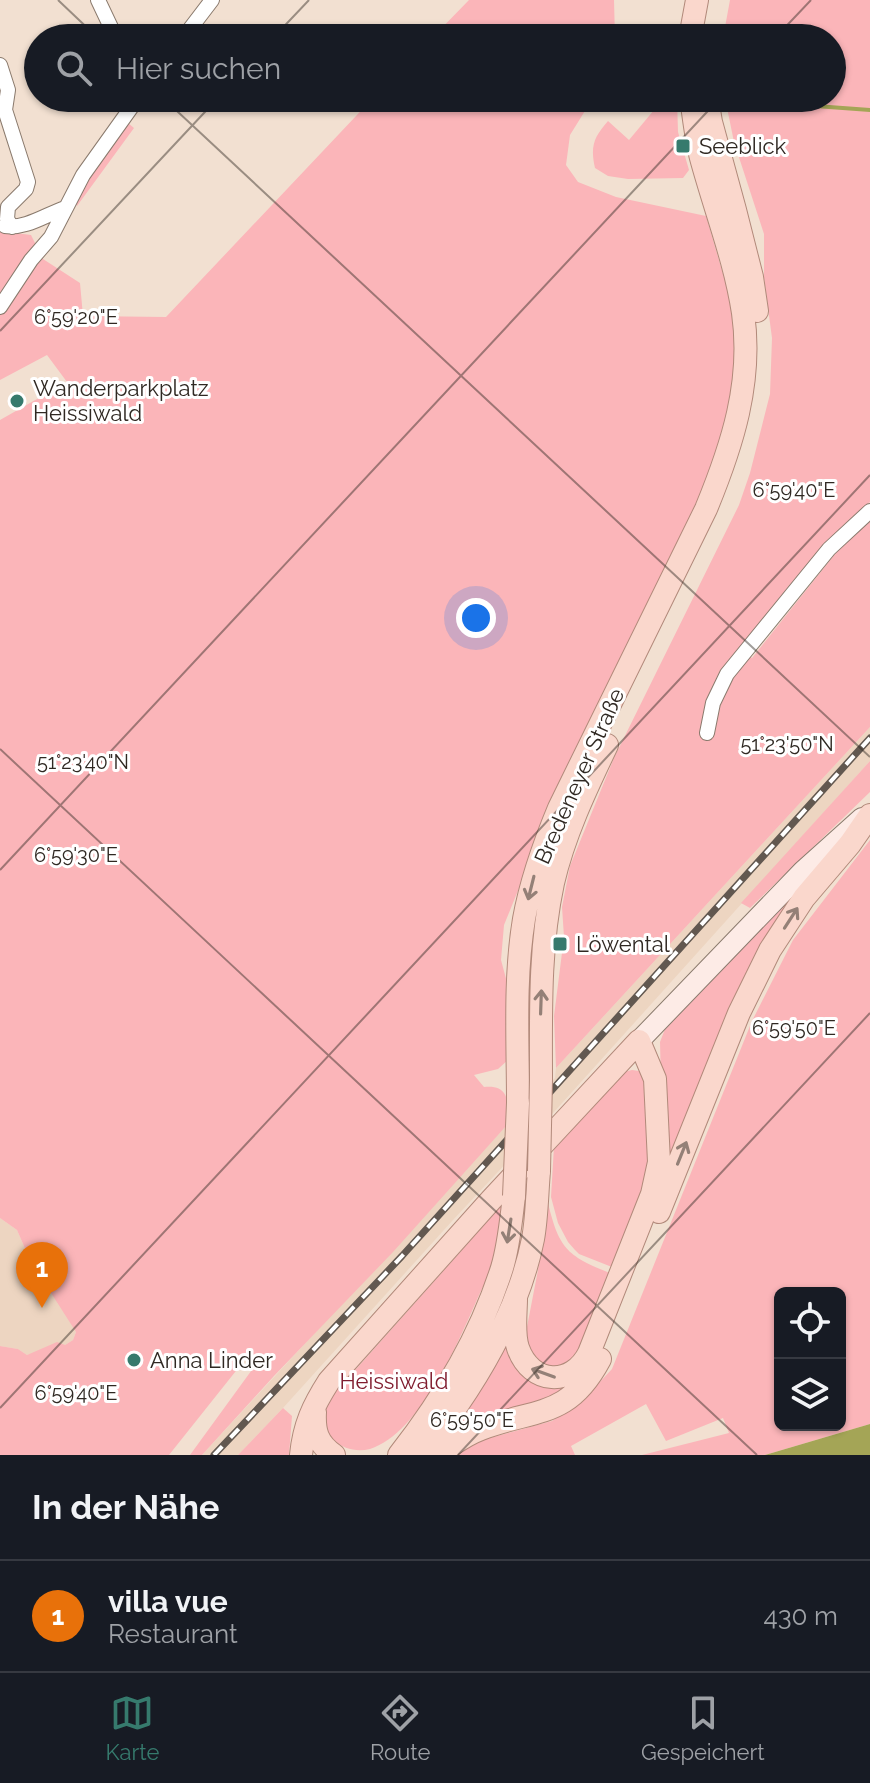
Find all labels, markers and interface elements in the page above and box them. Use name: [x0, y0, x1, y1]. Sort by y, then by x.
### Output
search box: [24, 24, 846, 112]
icon: search: [52, 46, 96, 90]
text: Hier suchen: [116, 51, 281, 86]
place label: Seeblick: [699, 133, 787, 159]
marker: Seeblick: [674, 137, 692, 155]
text: 6°59'20"E: [34, 305, 118, 329]
place label: Wanderparkplatz Heissiwald: [33, 375, 209, 426]
marker: Wanderparkplatz Heissiwald: [8, 392, 26, 410]
text: 6°59'40"E: [753, 478, 835, 502]
your location: [456, 598, 496, 638]
street label: Bredeneyer Straße: [529, 684, 629, 868]
text: 51°23'50"N: [740, 732, 834, 756]
text: 51°23'40"N: [37, 750, 129, 774]
text: 6°59'30"E: [34, 843, 118, 867]
one-way arrow: [523, 875, 538, 901]
one-way arrow: [784, 907, 800, 930]
place label: Löwental: [576, 931, 670, 957]
marker: Löwental: [551, 935, 569, 953]
one-way arrow: [533, 989, 549, 1016]
text: 6°59'50"E: [752, 1016, 836, 1040]
one-way arrow: [676, 1141, 691, 1166]
one-way arrow: [501, 1218, 516, 1243]
pin: 1: [16, 1242, 68, 1308]
map controls: [774, 1287, 846, 1431]
button: locate: [774, 1287, 846, 1359]
place label: Anna Linder: [150, 1347, 273, 1373]
marker: Anna Linder: [125, 1351, 143, 1369]
button: layers: [774, 1359, 846, 1431]
one-way arrow: [532, 1365, 556, 1379]
park label: Heissiwald: [339, 1368, 449, 1394]
text: 6°59'40"E: [35, 1381, 117, 1405]
text: 6°59'50"E: [430, 1408, 514, 1432]
text: In der Nähe: [32, 1487, 219, 1527]
text: villa vue: [108, 1584, 228, 1619]
text: 1: [52, 1601, 64, 1631]
text: 430 m: [763, 1601, 838, 1631]
text: Restaurant: [108, 1619, 238, 1649]
tab: Karte: [105, 1691, 159, 1765]
tab: Route: [370, 1691, 430, 1765]
tab: Gespeichert: [641, 1691, 765, 1765]

